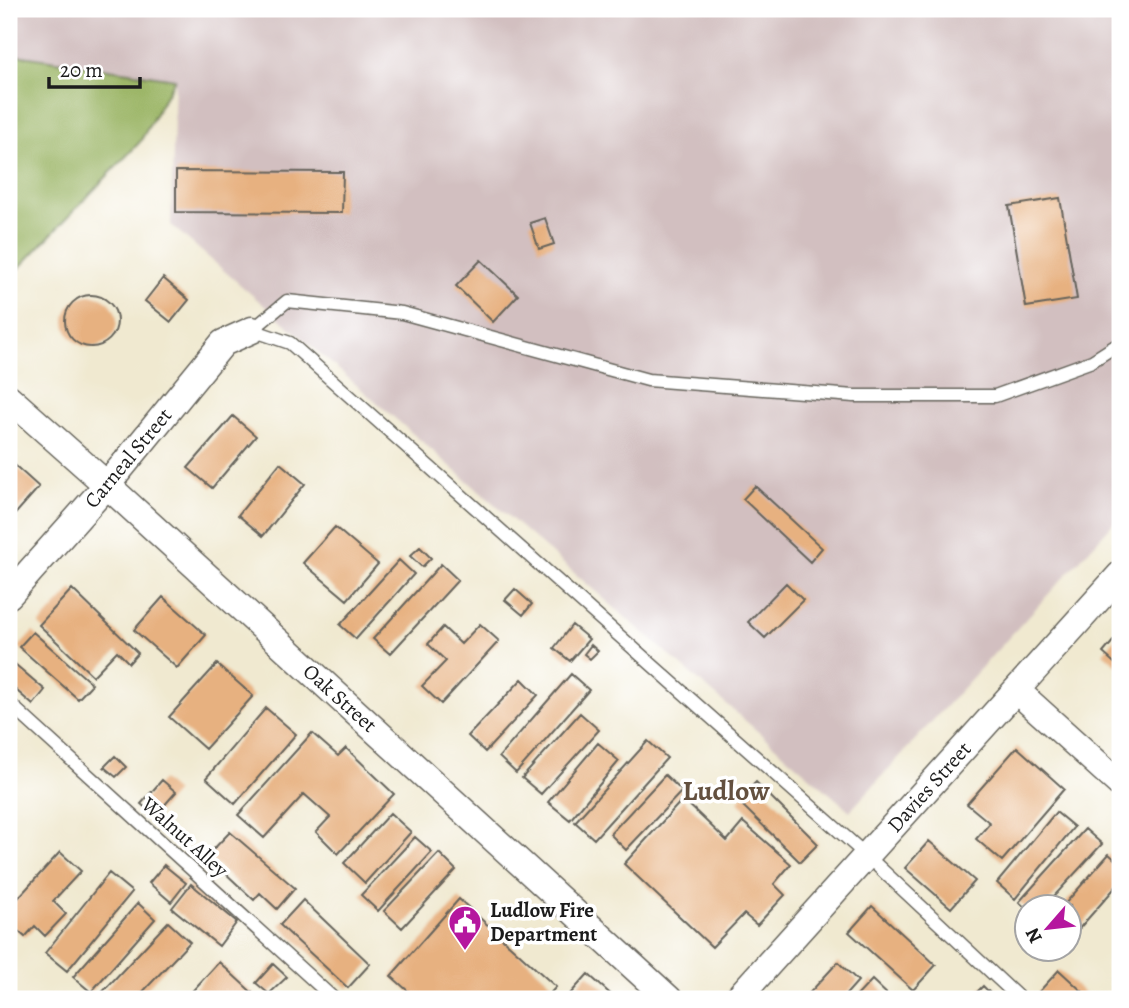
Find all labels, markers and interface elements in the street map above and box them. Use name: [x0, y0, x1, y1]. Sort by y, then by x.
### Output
scale bar: [49, 46, 140, 90]
text: 20 m: [60, 56, 103, 84]
street label: Carneal Street: [78, 402, 178, 514]
street label: Oak Street: [297, 657, 383, 739]
street label: Davies Street: [881, 736, 977, 838]
district label: Ludlow: [682, 772, 770, 810]
street label: Walnut Alley: [135, 790, 235, 884]
north arrow: [1014, 892, 1084, 962]
place label: Ludlow Fire Department: [490, 896, 597, 948]
public building icon: Ludlow Fire Department: [446, 903, 484, 952]
text: N: [1019, 923, 1049, 948]

